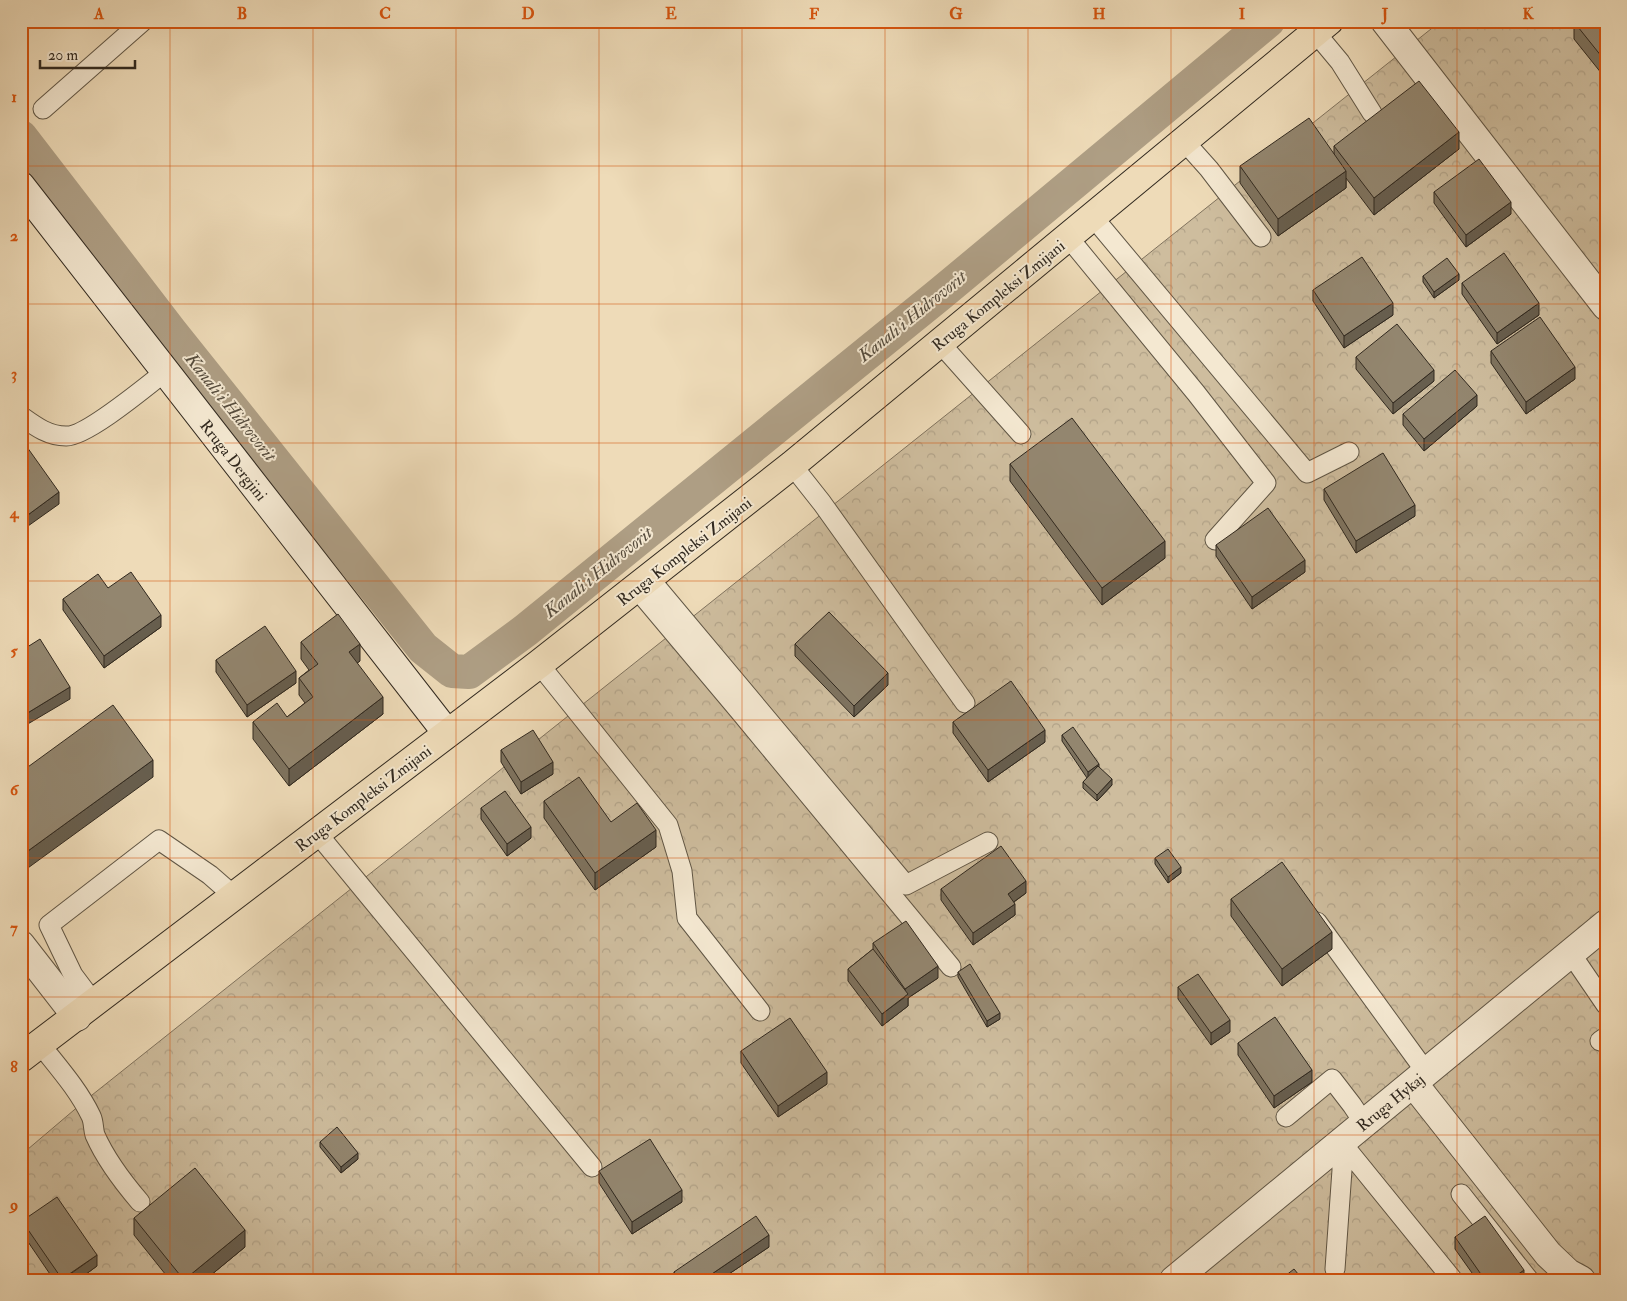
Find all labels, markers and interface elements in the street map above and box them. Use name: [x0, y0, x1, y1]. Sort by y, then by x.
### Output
text: A: [93, 4, 105, 24]
text: B: [237, 4, 247, 24]
text: C: [379, 4, 391, 24]
text: D: [521, 4, 535, 24]
text: E: [665, 4, 677, 24]
text: F: [809, 4, 819, 24]
text: G: [949, 4, 963, 24]
text: H: [1092, 4, 1106, 24]
text: I: [1239, 4, 1246, 24]
text: J: [1381, 4, 1389, 25]
text: K: [1522, 4, 1534, 24]
scale bar: [40, 38, 135, 70]
text: 20 m: [48, 46, 78, 65]
text: 1: [11, 87, 17, 107]
text: 2: [10, 226, 18, 246]
street label: Rruga Kompleksi Zmijani: [928, 236, 1070, 356]
water label: Kanali i Hidrovorit: [853, 265, 972, 368]
water label: Kanali i Hidrovorit: [179, 348, 282, 467]
text: 3: [11, 364, 17, 384]
street label: Rruga Dergjini: [195, 416, 271, 505]
street label: Rruga Kompleksi Zmijani: [613, 493, 756, 611]
text: 4: [9, 503, 20, 523]
water label: Kanali i Hidrovorit: [539, 521, 658, 624]
text: 5: [10, 641, 18, 661]
street label: Rruga Kompleksi Zmijani: [292, 741, 436, 857]
text: 6: [10, 780, 20, 800]
text: 7: [10, 918, 18, 938]
text: 8: [10, 1057, 18, 1077]
street label: Rruga Hykaj: [1353, 1069, 1429, 1136]
text: 9: [8, 1195, 18, 1215]

